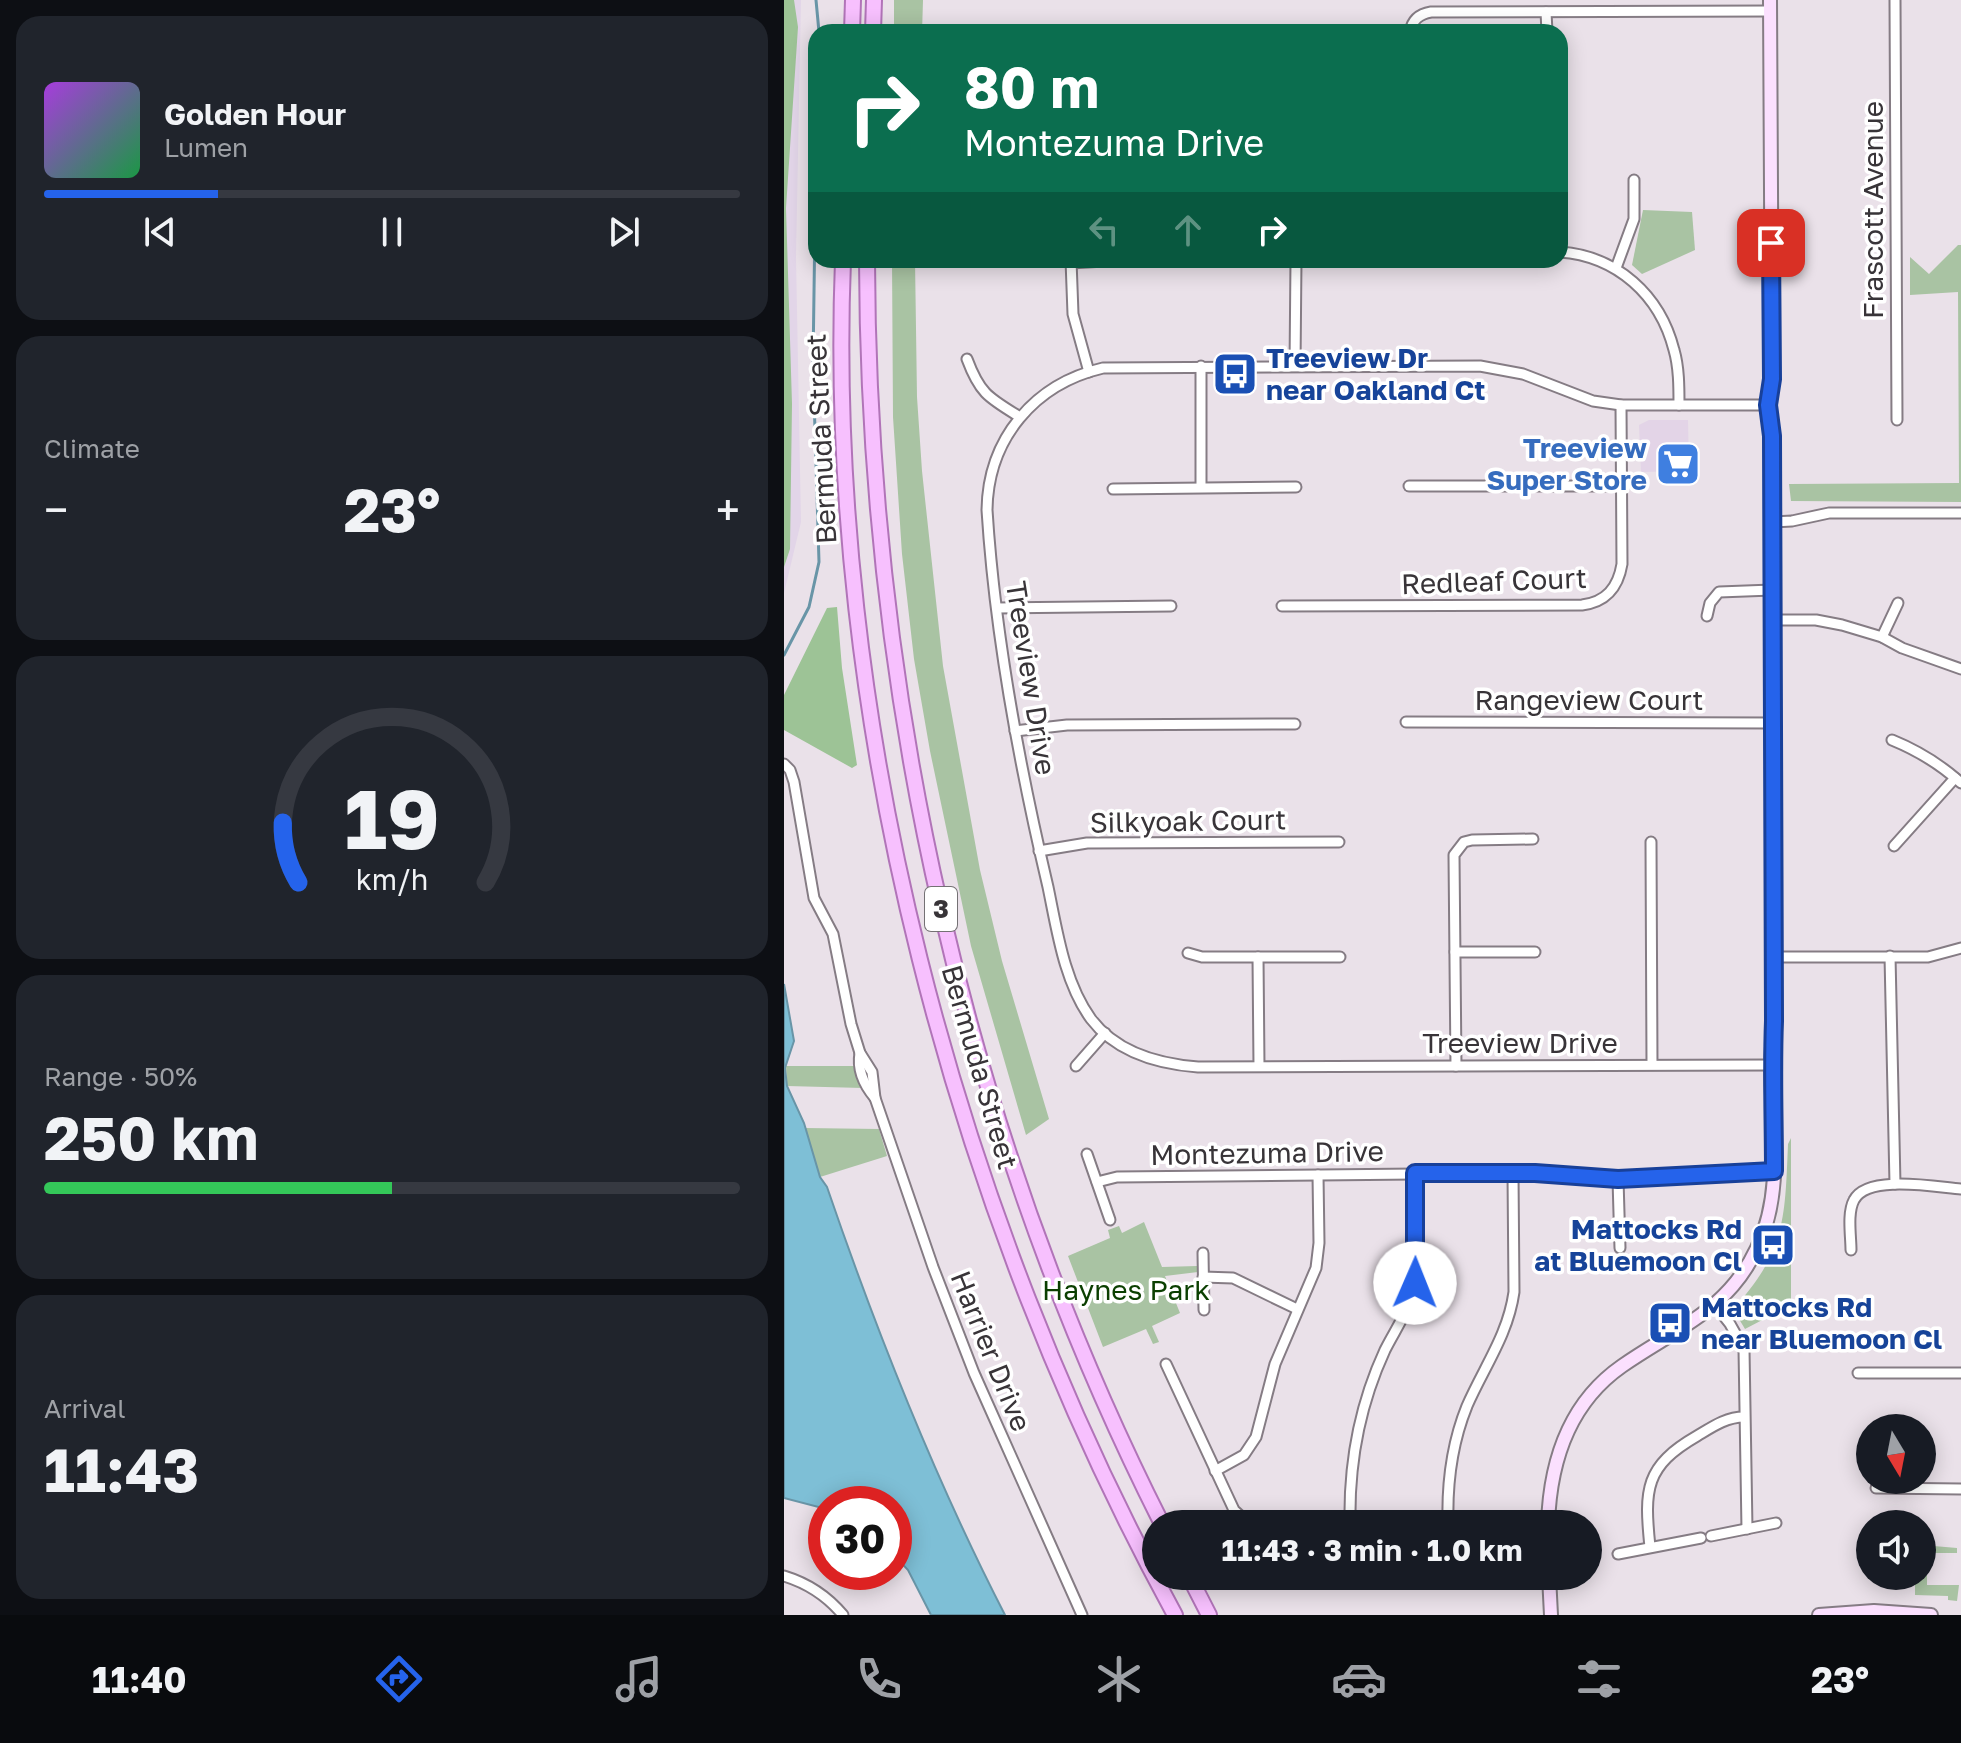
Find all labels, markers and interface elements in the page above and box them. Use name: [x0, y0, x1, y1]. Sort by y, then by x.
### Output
text: 80 m: [964, 53, 1099, 120]
icon: right: [832, 56, 936, 160]
text: Golden Hour: [164, 96, 346, 132]
street label: Frascott Avenue: [1856, 101, 1889, 319]
text: Montezuma Drive: [964, 121, 1264, 164]
text: Lumen: [164, 132, 248, 163]
icon: left: [1082, 208, 1126, 252]
icon: ahead: [1166, 208, 1210, 252]
icon: right: [1250, 208, 1294, 252]
pin: [1737, 209, 1805, 277]
icon: previous: [138, 210, 182, 254]
icon: pause: [370, 210, 414, 254]
icon: next: [602, 210, 646, 254]
icon: arrive: [1749, 221, 1793, 265]
street label: Bermuda Street: [799, 333, 842, 545]
place label: Treeview Dr near Oakland Ct: [1266, 341, 1486, 406]
bus stop icon: Treeview Dr near Oakland Ct: [1211, 350, 1259, 398]
place label: Treeview Super Store: [1486, 431, 1647, 496]
text: Climate: [44, 433, 140, 464]
supermarket icon: Treeview Super Store: [1654, 440, 1702, 488]
text: 23°: [344, 473, 440, 545]
text: −: [44, 483, 68, 536]
text: +: [716, 483, 740, 536]
street label: Redleaf Court: [1401, 561, 1587, 600]
street label: Treeview Drive: [1000, 579, 1063, 777]
street label: Rangeview Court: [1475, 683, 1704, 716]
text: 19: [344, 767, 440, 867]
street label: Silkyoak Court: [1089, 802, 1287, 839]
text: km/h: [356, 863, 428, 897]
road number: 3: [925, 887, 957, 931]
street label: Bermuda Street: [936, 961, 1025, 1173]
street label: Treeview Drive: [1422, 1026, 1618, 1059]
text: Range · 50%: [44, 1061, 197, 1092]
text: 250 km: [44, 1101, 259, 1173]
street label: Montezuma Drive: [1150, 1134, 1384, 1171]
place label: Mattocks Rd at Bluemoon Cl: [1534, 1212, 1742, 1277]
bus stop icon: Mattocks Rd at Bluemoon Cl: [1749, 1221, 1797, 1269]
position arrow: [1373, 1241, 1457, 1325]
street label: Harrier Drive: [944, 1266, 1039, 1436]
park label: Haynes Park: [1042, 1273, 1210, 1306]
place label: Mattocks Rd near Bluemoon Cl: [1701, 1290, 1942, 1355]
bus stop icon: Mattocks Rd near Bluemoon Cl: [1646, 1299, 1694, 1347]
text: Arrival: [44, 1393, 125, 1424]
north arrow: [1856, 1414, 1936, 1494]
map controls: [1856, 1414, 1936, 1590]
text: 11:43: [44, 1433, 199, 1505]
speed limit sign: 30: [808, 1486, 912, 1590]
button: sound: [1856, 1510, 1936, 1590]
text: 11:43 · 3 min · 1.0 km: [1222, 1532, 1522, 1568]
icon: directions: [371, 1651, 427, 1707]
icon: music: [611, 1651, 667, 1707]
icon: phone: [851, 1651, 907, 1707]
icon: climate: [1091, 1651, 1147, 1707]
icon: car: [1331, 1651, 1387, 1707]
icon: filters: [1571, 1651, 1627, 1707]
text: 11:40: [92, 1658, 187, 1701]
text: 23°: [1811, 1658, 1869, 1701]

